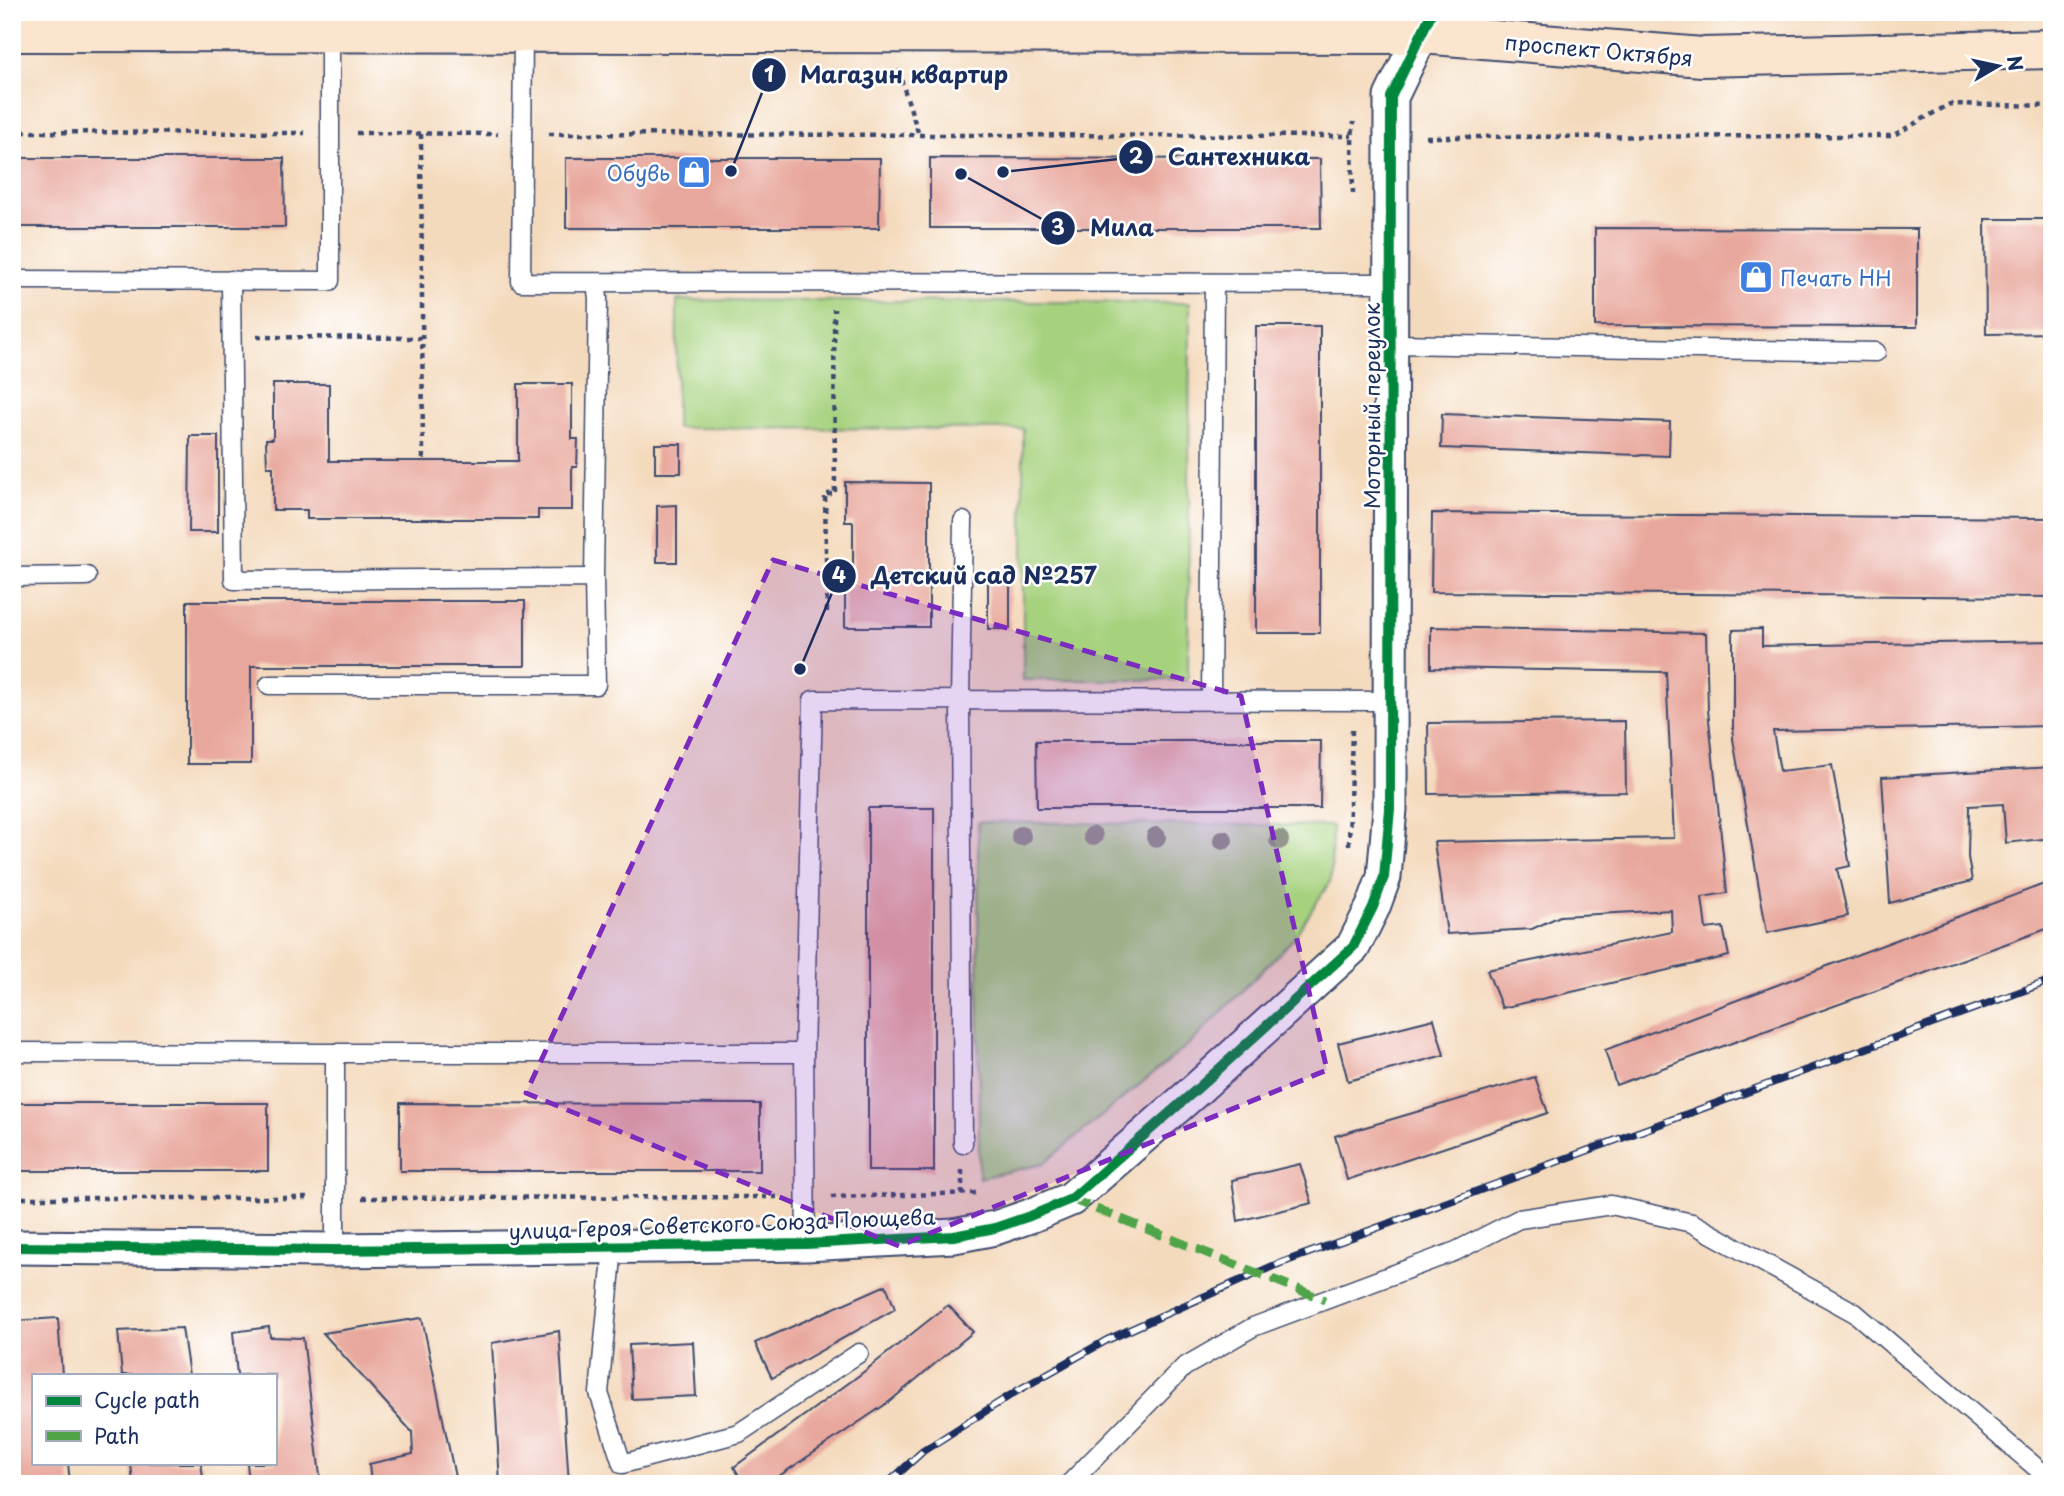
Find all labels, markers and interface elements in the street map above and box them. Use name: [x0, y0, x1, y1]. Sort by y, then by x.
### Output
street label: проспект Октября: [1504, 25, 1694, 73]
north arrow: [1962, 32, 2032, 102]
callout: Магазин квартир: [751, 53, 1023, 97]
text: N: [2001, 54, 2031, 73]
text: Магазин квартир: [800, 56, 1008, 91]
text: 1: [764, 57, 774, 89]
callout: Сантехника: [1118, 135, 1324, 179]
text: Сантехника: [1168, 138, 1310, 173]
text: 2: [1129, 139, 1144, 171]
shop icon: Обувь: [675, 153, 713, 191]
place label: Обувь: [606, 156, 670, 188]
callout: Мила: [1041, 206, 1168, 250]
text: Мила: [1090, 209, 1154, 244]
text: 3: [1051, 210, 1065, 242]
shop icon: Печать НН: [1737, 258, 1775, 296]
place label: Печать НН: [1780, 261, 1891, 293]
street label: Моторный переулок: [1355, 302, 1387, 509]
callout: Детский сад №257: [822, 554, 1112, 598]
text: Детский сад №257: [870, 557, 1098, 592]
text: 4: [832, 558, 846, 590]
street label: улица Героя Советского Союза Поющева: [508, 1200, 936, 1246]
legend: [32, 1374, 276, 1464]
text: Cycle path: [94, 1383, 200, 1415]
text: Path: [94, 1419, 139, 1451]

